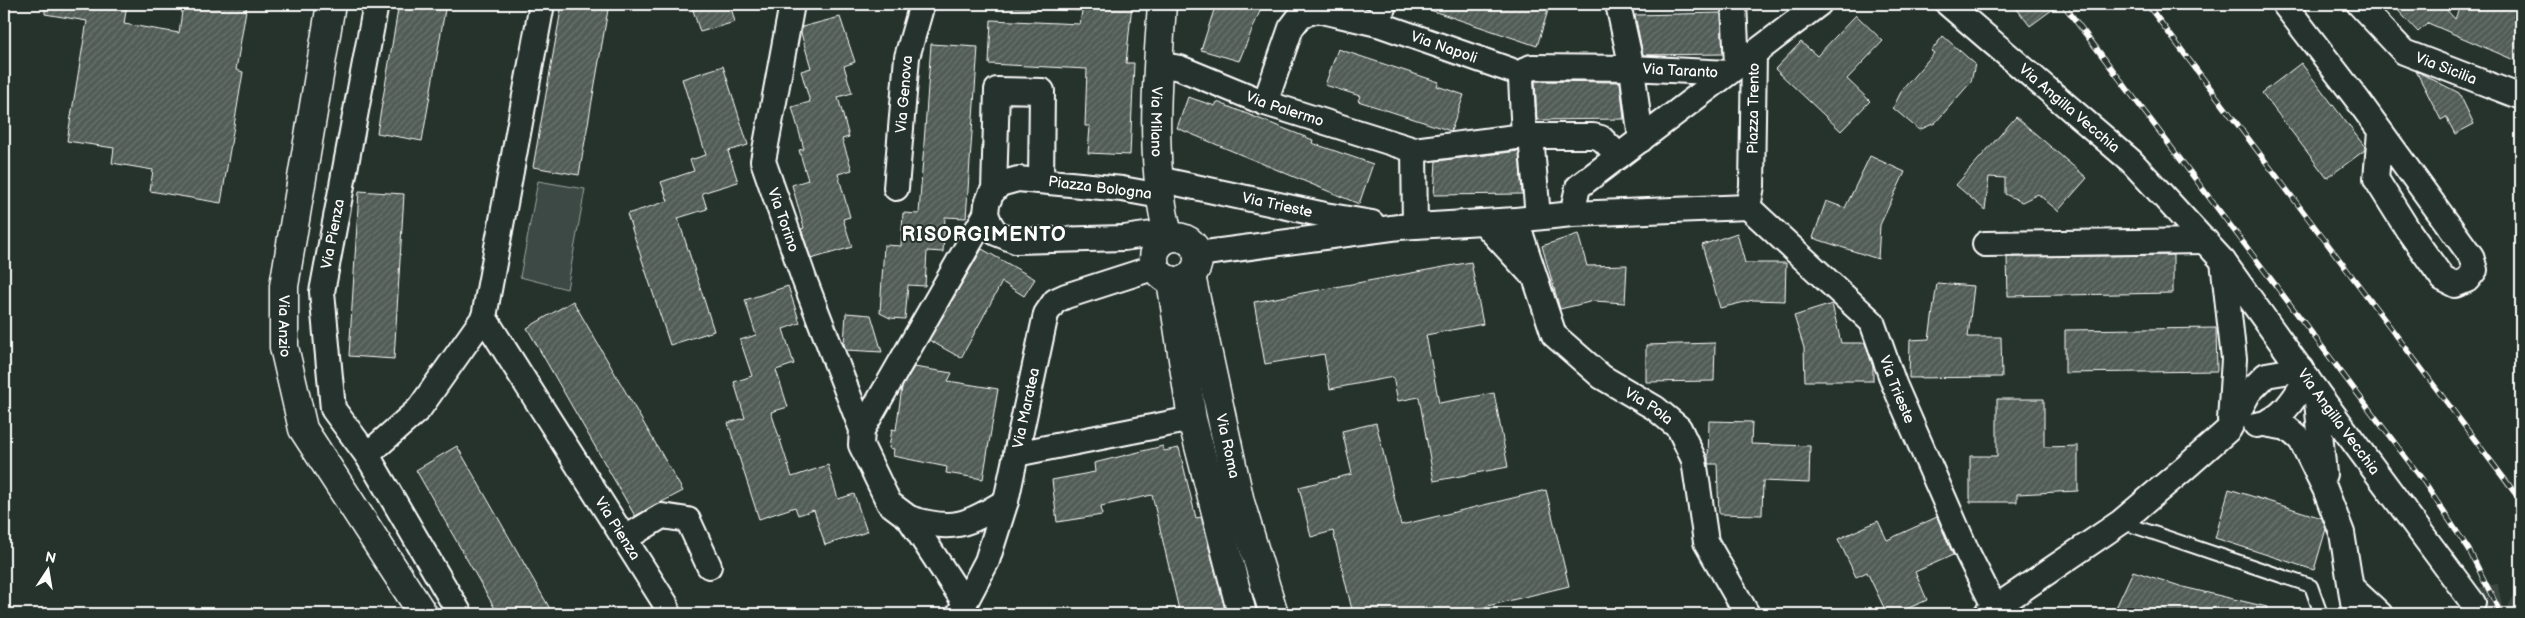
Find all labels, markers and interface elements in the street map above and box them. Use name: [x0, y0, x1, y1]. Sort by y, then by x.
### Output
street label: Via Napoli: [1408, 27, 1480, 67]
street label: Via Sicilia: [2413, 48, 2480, 89]
street label: Via Genova: [891, 55, 917, 134]
street label: Via Taranto: [1642, 59, 1719, 82]
street label: Via Angilla Vecchia: [2015, 60, 2124, 157]
street label: Piazza Trento: [1743, 63, 1763, 154]
street label: Via Milano: [1147, 86, 1166, 158]
street label: Via Palermo: [1243, 87, 1326, 131]
street label: Piazza Bologna: [1047, 172, 1153, 204]
street label: Via Torino: [764, 185, 803, 255]
street label: Via Trieste: [1240, 188, 1314, 222]
street label: Via Pienza: [317, 197, 349, 271]
district label: RISORGIMENTO: [901, 223, 1067, 247]
street label: Via Anzio: [275, 295, 296, 359]
street label: Via Trieste: [1875, 353, 1919, 426]
street label: Via Angilla Vecchia: [2293, 365, 2384, 478]
street label: Via Maratea: [1008, 366, 1044, 450]
street label: Via Pola: [1621, 383, 1677, 429]
street label: Via Roma: [1212, 412, 1244, 480]
street label: Via Pienza: [591, 493, 645, 564]
north arrow: [22, 546, 72, 596]
text: N: [44, 548, 58, 567]

